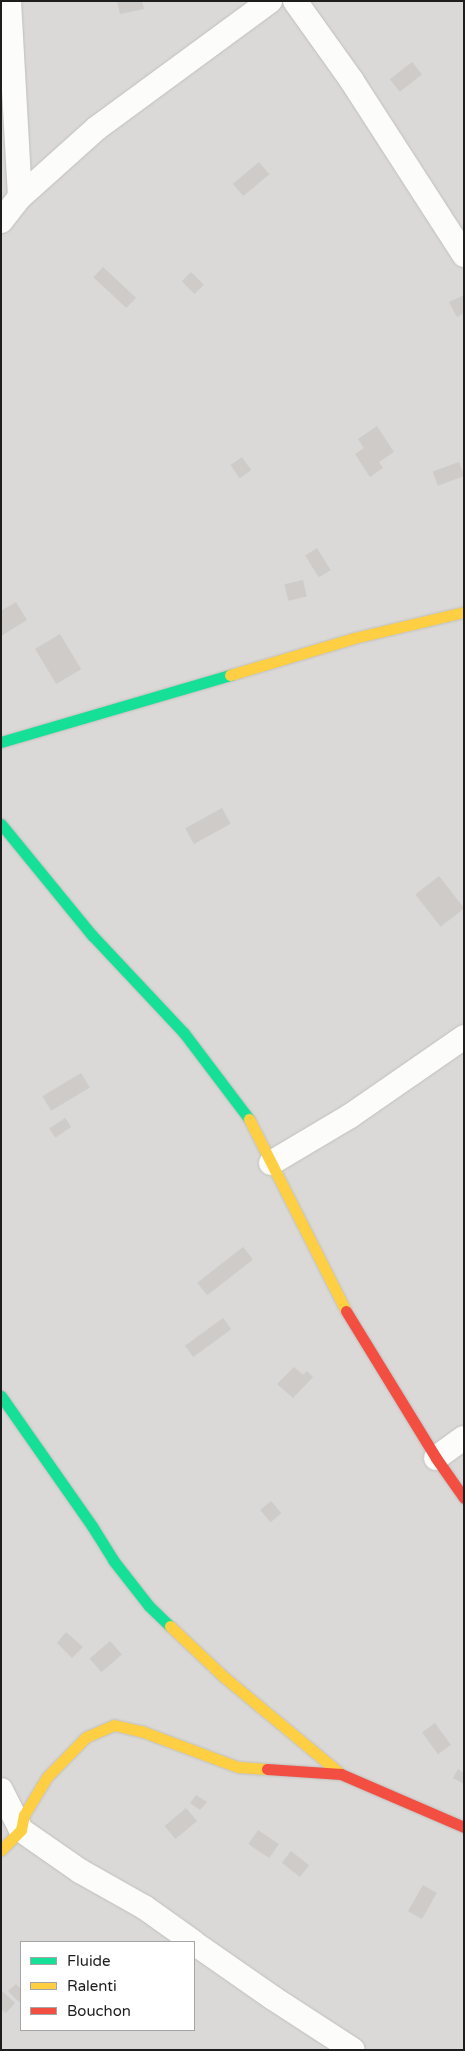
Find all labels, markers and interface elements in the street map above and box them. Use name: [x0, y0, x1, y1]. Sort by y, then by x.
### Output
legend: [20, 1941, 195, 2031]
text: Fluide: [67, 1952, 111, 1970]
text: Ralenti: [67, 1977, 117, 1995]
text: Bouchon: [67, 2002, 131, 2020]

